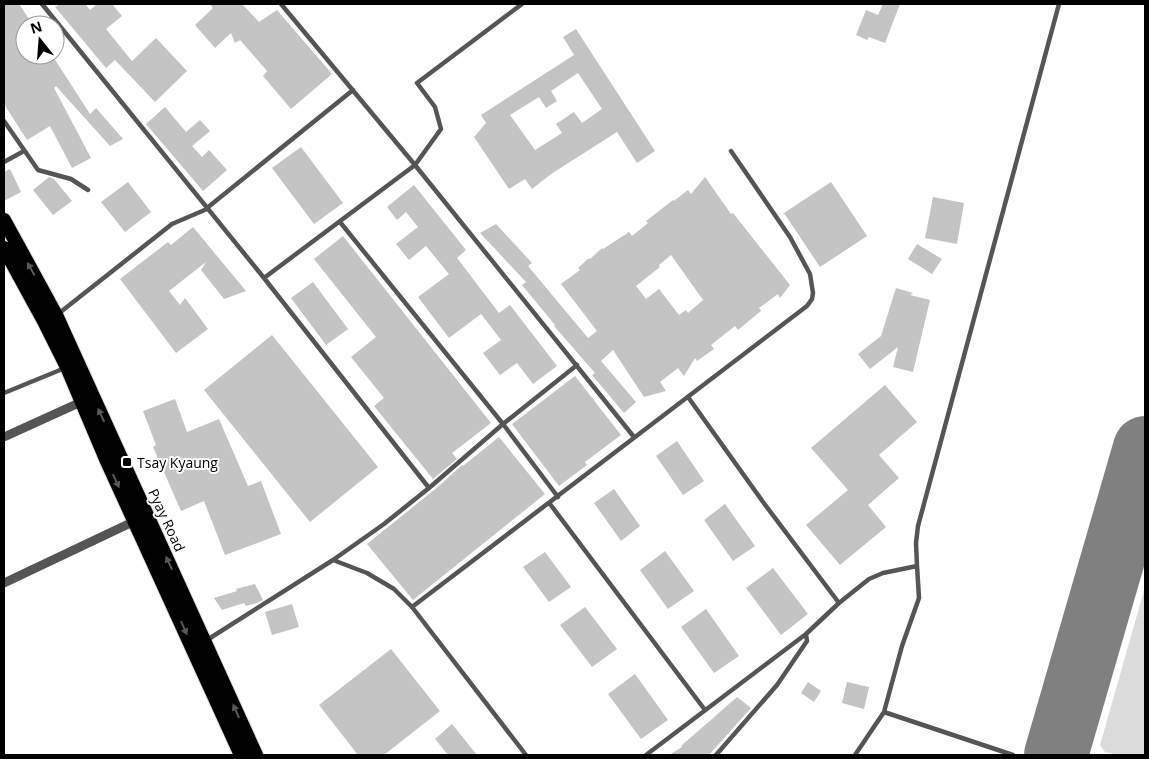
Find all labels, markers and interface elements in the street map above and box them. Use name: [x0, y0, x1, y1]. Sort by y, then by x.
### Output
north arrow: [15, 15, 65, 65]
text: N: [28, 16, 44, 38]
one-way arrow: [27, 261, 35, 276]
one-way arrow: [97, 408, 105, 422]
place label: Tsay Kyaung: [137, 453, 218, 472]
marker: Tsay Kyaung: [121, 456, 133, 468]
one-way arrow: [112, 473, 120, 488]
street label: Pyay Road: [144, 485, 190, 555]
one-way arrow: [165, 556, 173, 570]
one-way arrow: [180, 621, 188, 635]
one-way arrow: [231, 704, 239, 718]

